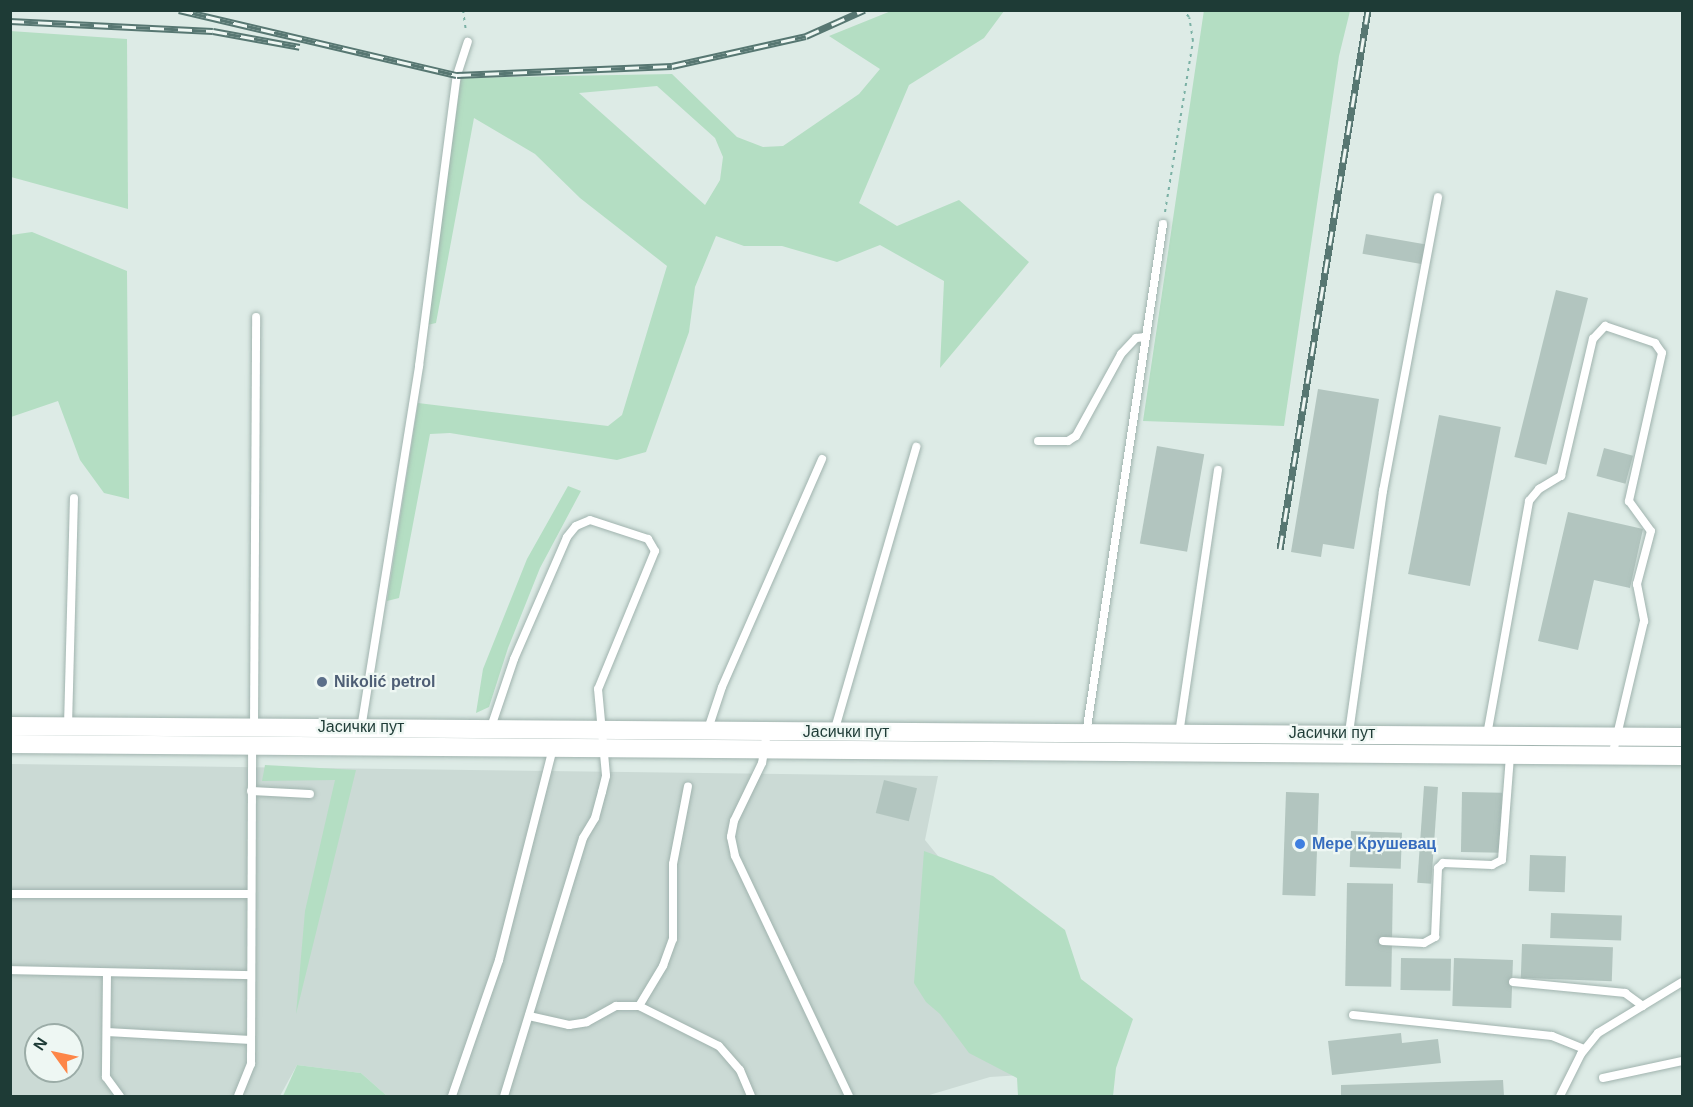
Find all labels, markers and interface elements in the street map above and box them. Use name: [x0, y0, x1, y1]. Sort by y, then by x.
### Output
place label: Nikolić petrol: [334, 672, 435, 692]
marker: Nikolić petrol: [315, 675, 329, 689]
street label: Јасички пут: [318, 717, 404, 737]
street label: Јасички пут: [803, 722, 889, 742]
street label: Јасички пут: [1289, 723, 1375, 743]
place label: Мере Крушевац: [1312, 834, 1436, 854]
marker: Мере Крушевац: [1293, 837, 1307, 851]
north arrow: [24, 1023, 84, 1083]
text: N: [30, 1035, 50, 1053]

